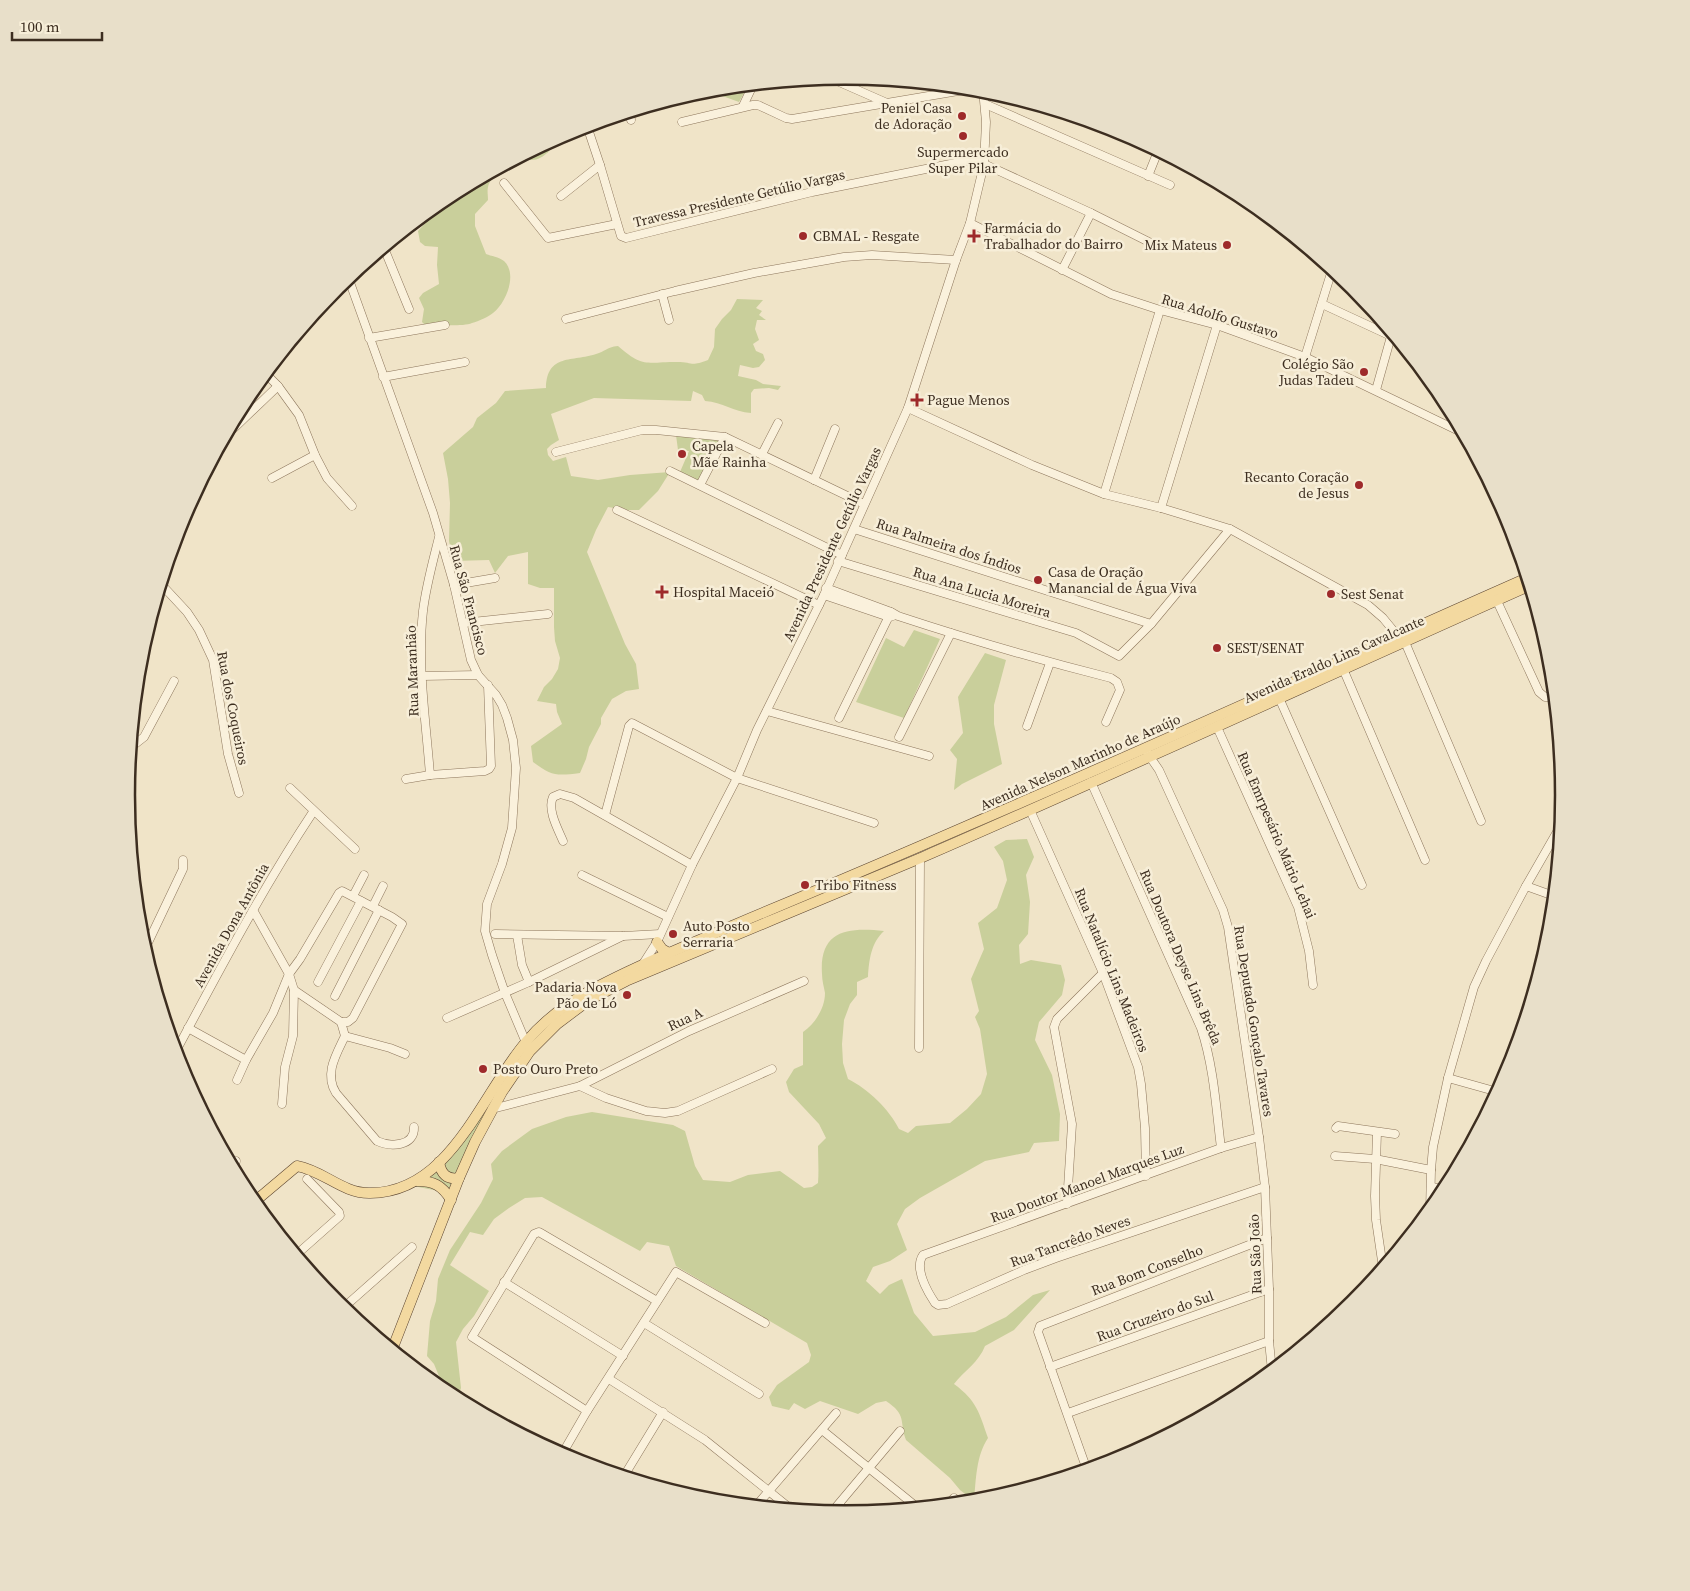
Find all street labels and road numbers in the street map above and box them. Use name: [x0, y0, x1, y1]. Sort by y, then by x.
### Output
street label: Travessa Presidente Getúlio Vargas: [631, 164, 847, 232]
street label: Rua Adolfo Gustavo: [1159, 289, 1281, 343]
street label: Avenida Presidente Getúlio Vargas: [778, 443, 886, 645]
street label: Rua Palmeira dos Índios: [874, 513, 1024, 579]
street label: Rua São Francisco: [445, 543, 493, 658]
street label: Rua Ana Lucia Moreira: [911, 562, 1054, 623]
street label: Avenida Eraldo Lins Cavalcante: [1241, 610, 1427, 708]
street label: Rua Maranhão: [400, 625, 424, 717]
street label: Rua dos Coqueiros: [212, 649, 254, 767]
street label: Avenida Nelson Marinho de Araújo: [977, 708, 1184, 815]
street label: Rua Emrpesário Mário Lehai: [1233, 748, 1321, 922]
street label: Avenida Dona Antônia: [188, 858, 274, 991]
street label: Rua Doutora Deyse Lins Brêda: [1135, 866, 1227, 1049]
street label: Rua Natalício Lins Madeiros: [1070, 885, 1154, 1055]
street label: Rua Deputado Gonçalo Tavares: [1229, 924, 1279, 1118]
street label: Rua A: [664, 1002, 707, 1036]
street label: Rua Doutor Manoel Marques Luz: [987, 1138, 1187, 1227]
street label: Rua Tancrêdo Neves: [1007, 1210, 1133, 1272]
street label: Rua São João: [1244, 1213, 1266, 1294]
street label: Rua Bom Conselho: [1088, 1239, 1206, 1301]
street label: Rua Cruzeiro do Sul: [1094, 1286, 1216, 1346]

